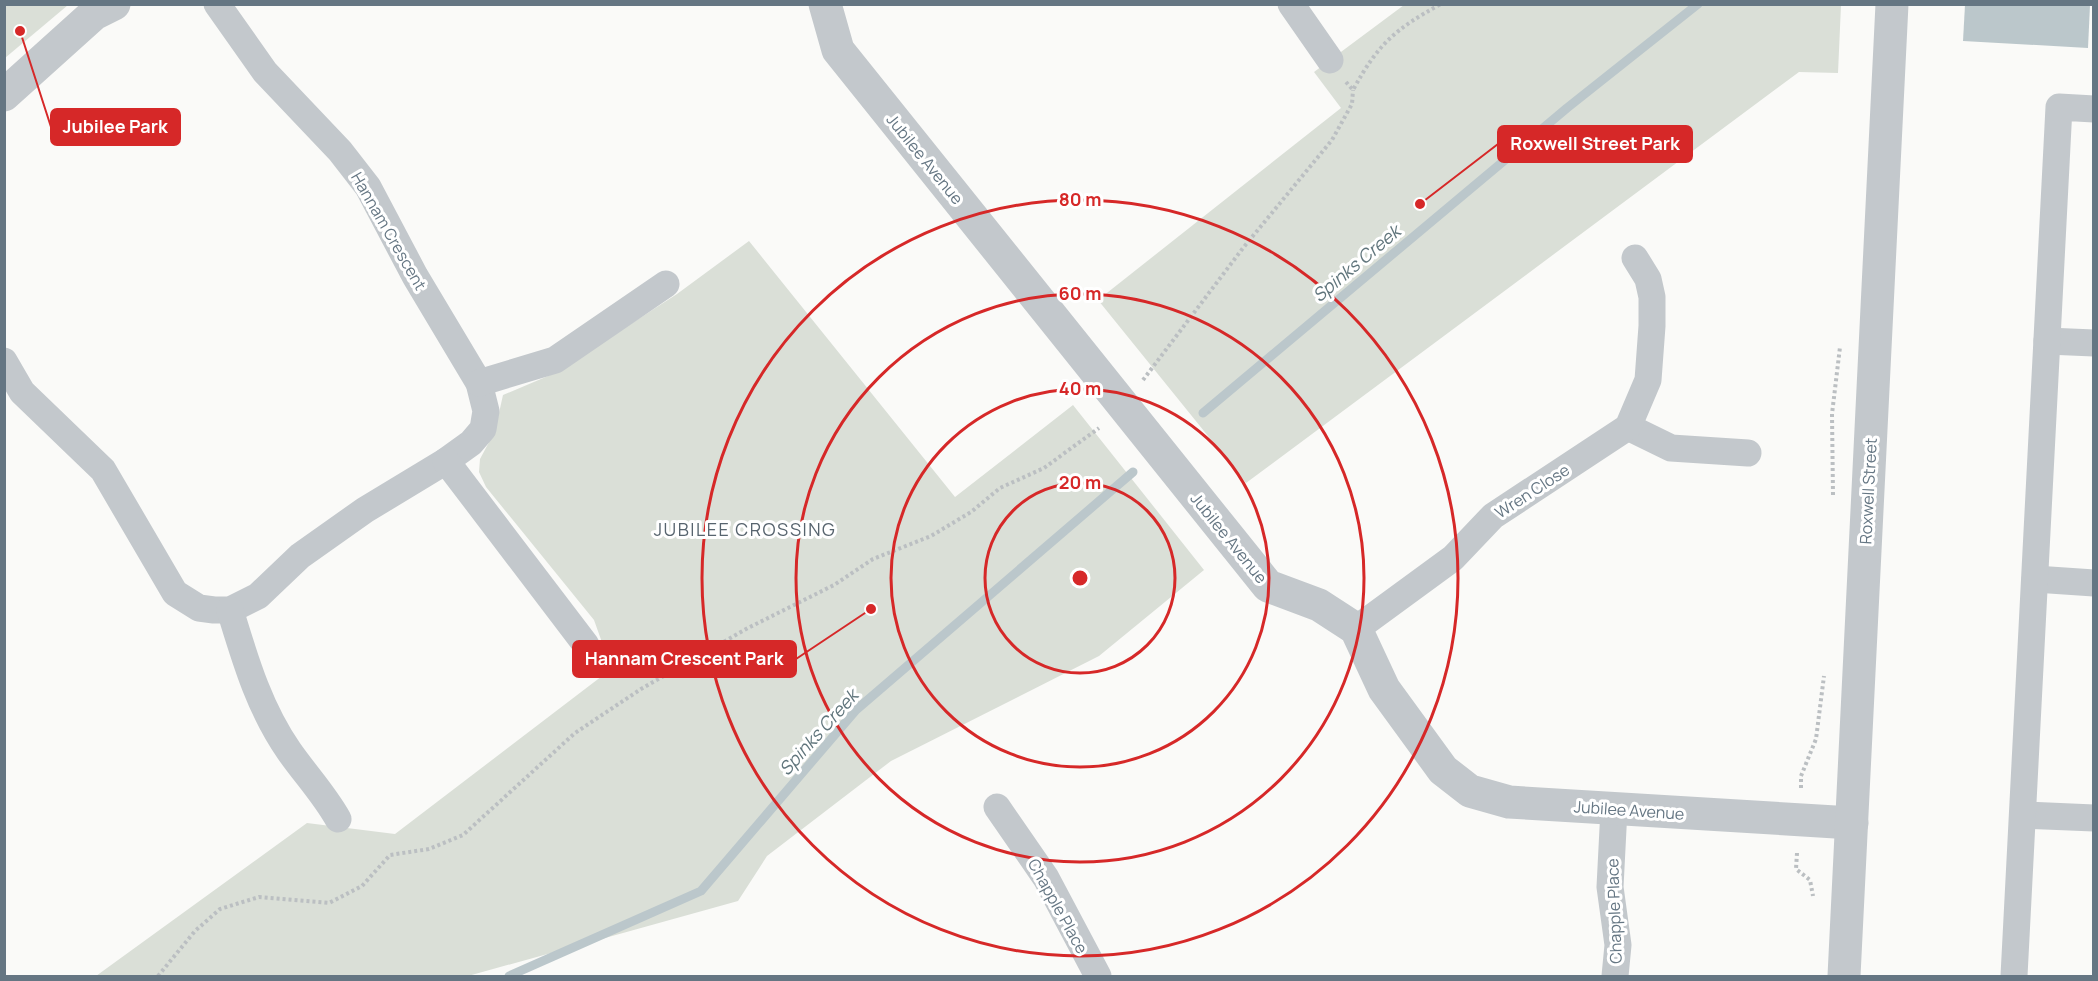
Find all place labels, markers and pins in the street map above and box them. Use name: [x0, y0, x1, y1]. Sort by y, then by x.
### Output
callout: Jubilee Park: [51, 109, 180, 145]
callout: Roxwell Street Park: [1498, 126, 1692, 162]
centre of rings: [1070, 568, 1090, 588]
callout: Hannam Crescent Park: [573, 641, 796, 677]

